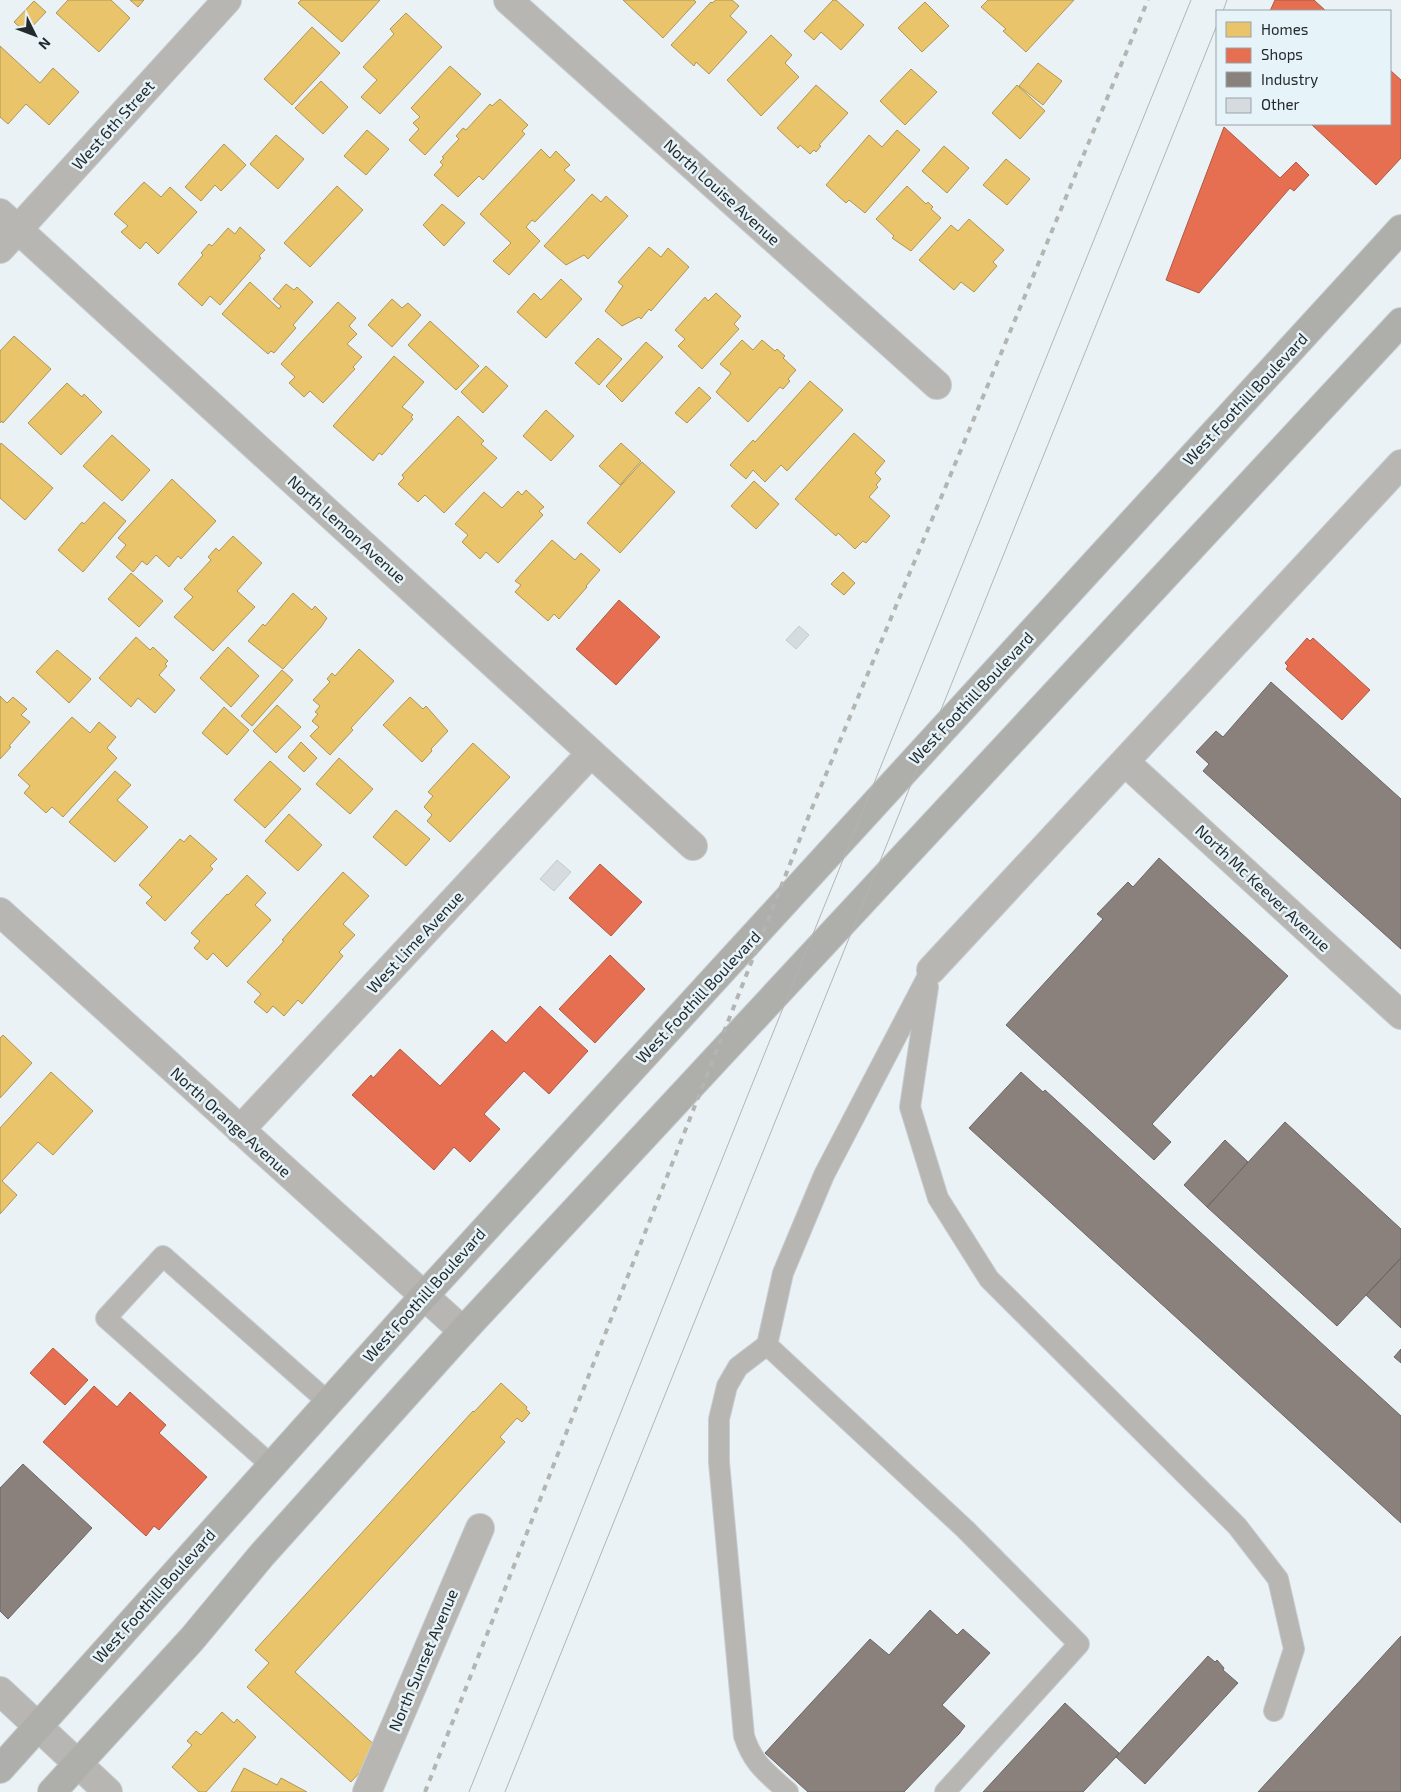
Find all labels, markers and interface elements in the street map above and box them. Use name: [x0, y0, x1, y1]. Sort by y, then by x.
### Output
north arrow: [10, 10, 60, 60]
legend: [1216, 10, 1391, 125]
text: Homes: [1261, 20, 1308, 38]
text: N: [35, 35, 55, 53]
text: Shops: [1261, 45, 1303, 63]
text: Industry: [1261, 70, 1318, 88]
street label: West 6th Street: [67, 76, 158, 173]
text: Other: [1261, 95, 1300, 113]
street label: North Louise Avenue: [660, 135, 784, 249]
street label: West Foothill Boulevard: [1178, 329, 1311, 469]
street label: North Lemon Avenue: [285, 471, 410, 586]
street label: West Foothill Boulevard: [904, 628, 1037, 768]
street label: North Mc Keever Avenue: [1192, 820, 1335, 955]
street label: West Lime Avenue: [362, 887, 467, 997]
street label: West Foothill Boulevard: [631, 927, 764, 1067]
street label: North Orange Avenue: [167, 1063, 295, 1181]
street label: West Foothill Boulevard: [358, 1224, 489, 1366]
street label: West Foothill Boulevard: [88, 1525, 219, 1667]
street label: North Sunset Avenue: [384, 1586, 461, 1734]

